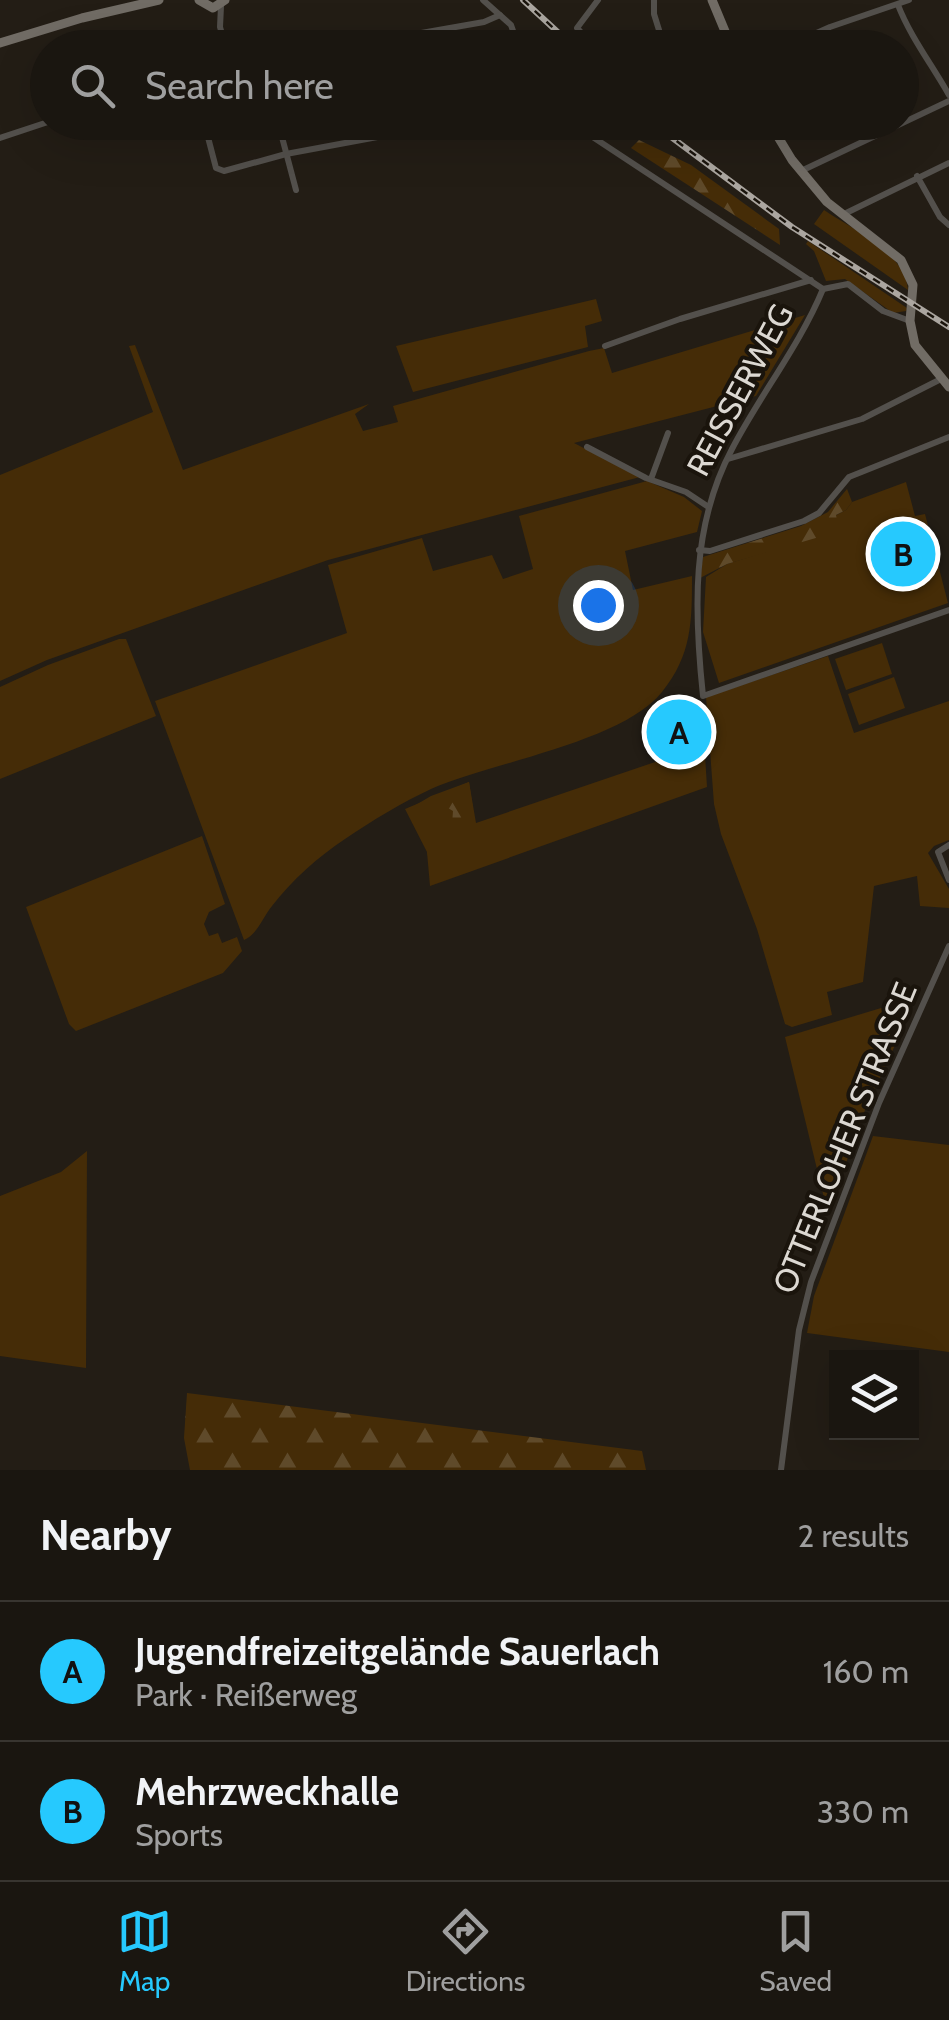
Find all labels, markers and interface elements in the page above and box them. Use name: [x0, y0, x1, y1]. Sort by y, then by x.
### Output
search box: [30, 30, 919, 140]
icon: search: [65, 58, 120, 113]
text: Search here: [145, 62, 334, 109]
street label: REISSERWEG: [678, 297, 801, 482]
pin: B: [870, 516, 936, 592]
your location: [573, 580, 624, 631]
pin: A: [646, 694, 712, 770]
street label: OTTERLOHER STRASSE: [764, 977, 925, 1299]
map controls: [829, 1350, 919, 1440]
button: layers: [829, 1350, 919, 1440]
text: Nearby: [40, 1509, 172, 1561]
text: 2 results: [798, 1516, 909, 1555]
text: Jugendfreizeitgelände Sauerlach: [135, 1628, 660, 1675]
text: A: [62, 1652, 83, 1691]
text: 160 m: [823, 1652, 909, 1691]
text: Park · Reißerweg: [135, 1675, 357, 1714]
text: Mehrzweckhalle: [135, 1768, 399, 1815]
text: B: [62, 1792, 83, 1831]
text: 330 m: [817, 1792, 909, 1831]
text: Sports: [135, 1815, 223, 1854]
tab: Map: [117, 1904, 172, 1998]
tab: Directions: [406, 1904, 525, 1998]
tab: Saved: [759, 1904, 832, 1998]

